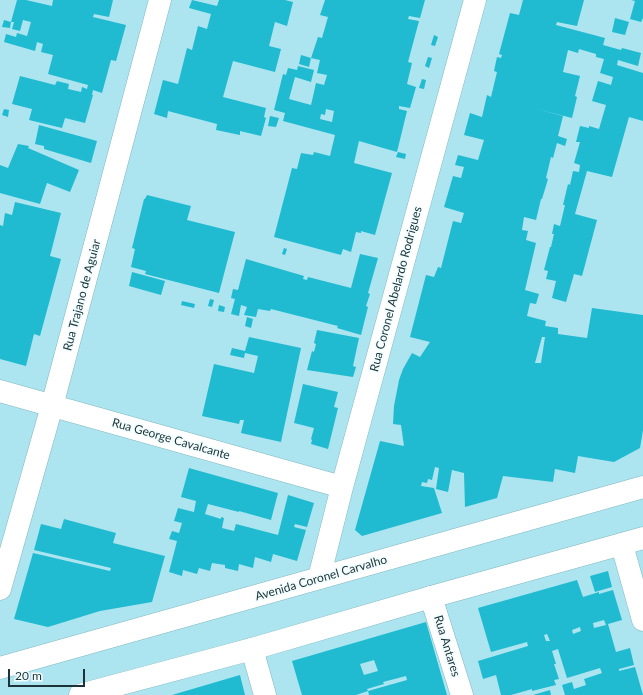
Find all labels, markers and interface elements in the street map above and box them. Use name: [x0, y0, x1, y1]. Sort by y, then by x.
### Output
street label: Rua Coronel Abelardo Rodrigues: [367, 205, 425, 373]
street label: Rua Trajano de Aguiar: [60, 238, 104, 352]
street label: Rua George Cavalcante: [110, 415, 232, 463]
street label: Avenida Coronel Carvalho: [253, 552, 389, 604]
street label: Rua Antares: [431, 613, 463, 679]
scale bar: [10, 661, 87, 687]
text: 20 m: [15, 668, 42, 683]

